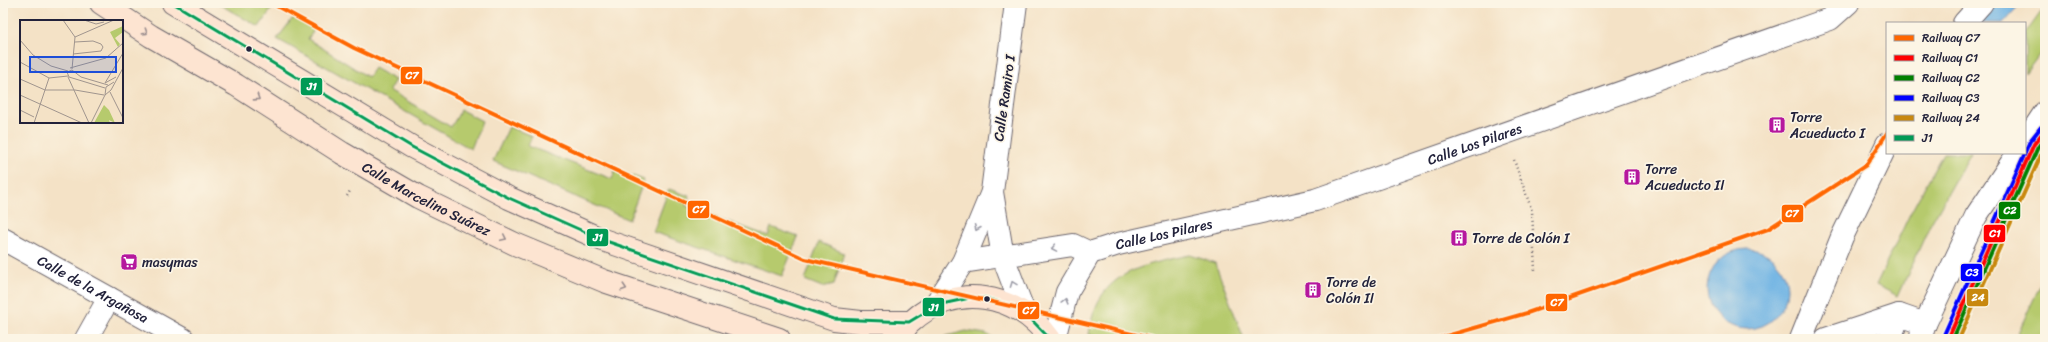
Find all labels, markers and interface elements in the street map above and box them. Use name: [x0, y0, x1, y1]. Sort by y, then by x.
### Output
inset map: [20, 20, 123, 123]
legend: [1886, 22, 2026, 154]
one-way arrow: [141, 27, 148, 35]
text: Railway C7: [1922, 27, 1981, 49]
unlabelled marker: [244, 44, 254, 54]
text: Railway C1: [1922, 47, 1978, 69]
street label: Calle Ramiro I: [986, 52, 1023, 143]
line badge: C7: [400, 66, 423, 85]
text: C7: [404, 66, 420, 85]
text: Railway C2: [1922, 67, 1980, 89]
line badge: J1: [300, 77, 323, 96]
text: J1: [306, 77, 317, 96]
text: Railway C3: [1922, 87, 1980, 109]
one-way arrow: [253, 93, 260, 101]
place label: Torre Acueducto I: [1789, 105, 1867, 146]
text: Railway 24: [1922, 107, 1981, 129]
building icon: Torre Acueducto I: [1767, 115, 1787, 135]
street label: Calle Los Pilares: [1424, 116, 1525, 173]
text: J1: [1921, 127, 1933, 149]
street label: Calle Marcelino Suárez: [357, 155, 495, 244]
place label: Torre Acueducto II: [1644, 157, 1725, 198]
building icon: Torre Acueducto II: [1622, 167, 1642, 187]
line badge: C7: [687, 200, 710, 219]
text: C7: [691, 200, 707, 219]
line badge: C2: [1998, 201, 2021, 220]
text: C2: [2002, 201, 2017, 220]
line badge: C7: [1781, 204, 1804, 223]
text: C7: [1784, 204, 1800, 223]
street label: Calle Los Pilares: [1113, 211, 1215, 257]
one-way arrow: [974, 224, 982, 232]
line badge: C1: [1983, 224, 2006, 243]
text: C1: [1988, 224, 2001, 243]
place label: Torre de Colón I: [1472, 226, 1571, 251]
line badge: J1: [586, 228, 609, 247]
text: J1: [592, 228, 603, 247]
building icon: Torre de Colón I: [1449, 228, 1469, 248]
one-way arrow: [499, 233, 507, 241]
one-way arrow: [1051, 243, 1057, 252]
street label: Calle de la Argañosa: [32, 248, 153, 331]
place label: masymas: [142, 250, 198, 275]
supermarket icon: masymas: [119, 252, 139, 272]
line badge: C3: [1960, 263, 1983, 282]
text: C3: [1965, 263, 1979, 282]
place label: Torre de Colón II: [1326, 270, 1376, 311]
building icon: Torre de Colón II: [1303, 280, 1323, 300]
one-way arrow: [1010, 281, 1018, 288]
one-way arrow: [620, 283, 627, 292]
line badge: 24: [1966, 288, 1989, 307]
text: 24: [1970, 288, 1985, 307]
line badge: C7: [1545, 293, 1568, 312]
text: C7: [1549, 293, 1565, 312]
unlabelled marker: [982, 294, 992, 304]
line badge: J1: [922, 297, 945, 317]
text: J1: [928, 298, 939, 317]
one-way arrow: [1060, 298, 1069, 305]
line badge: C7: [1017, 301, 1040, 320]
text: C7: [1021, 301, 1037, 320]

